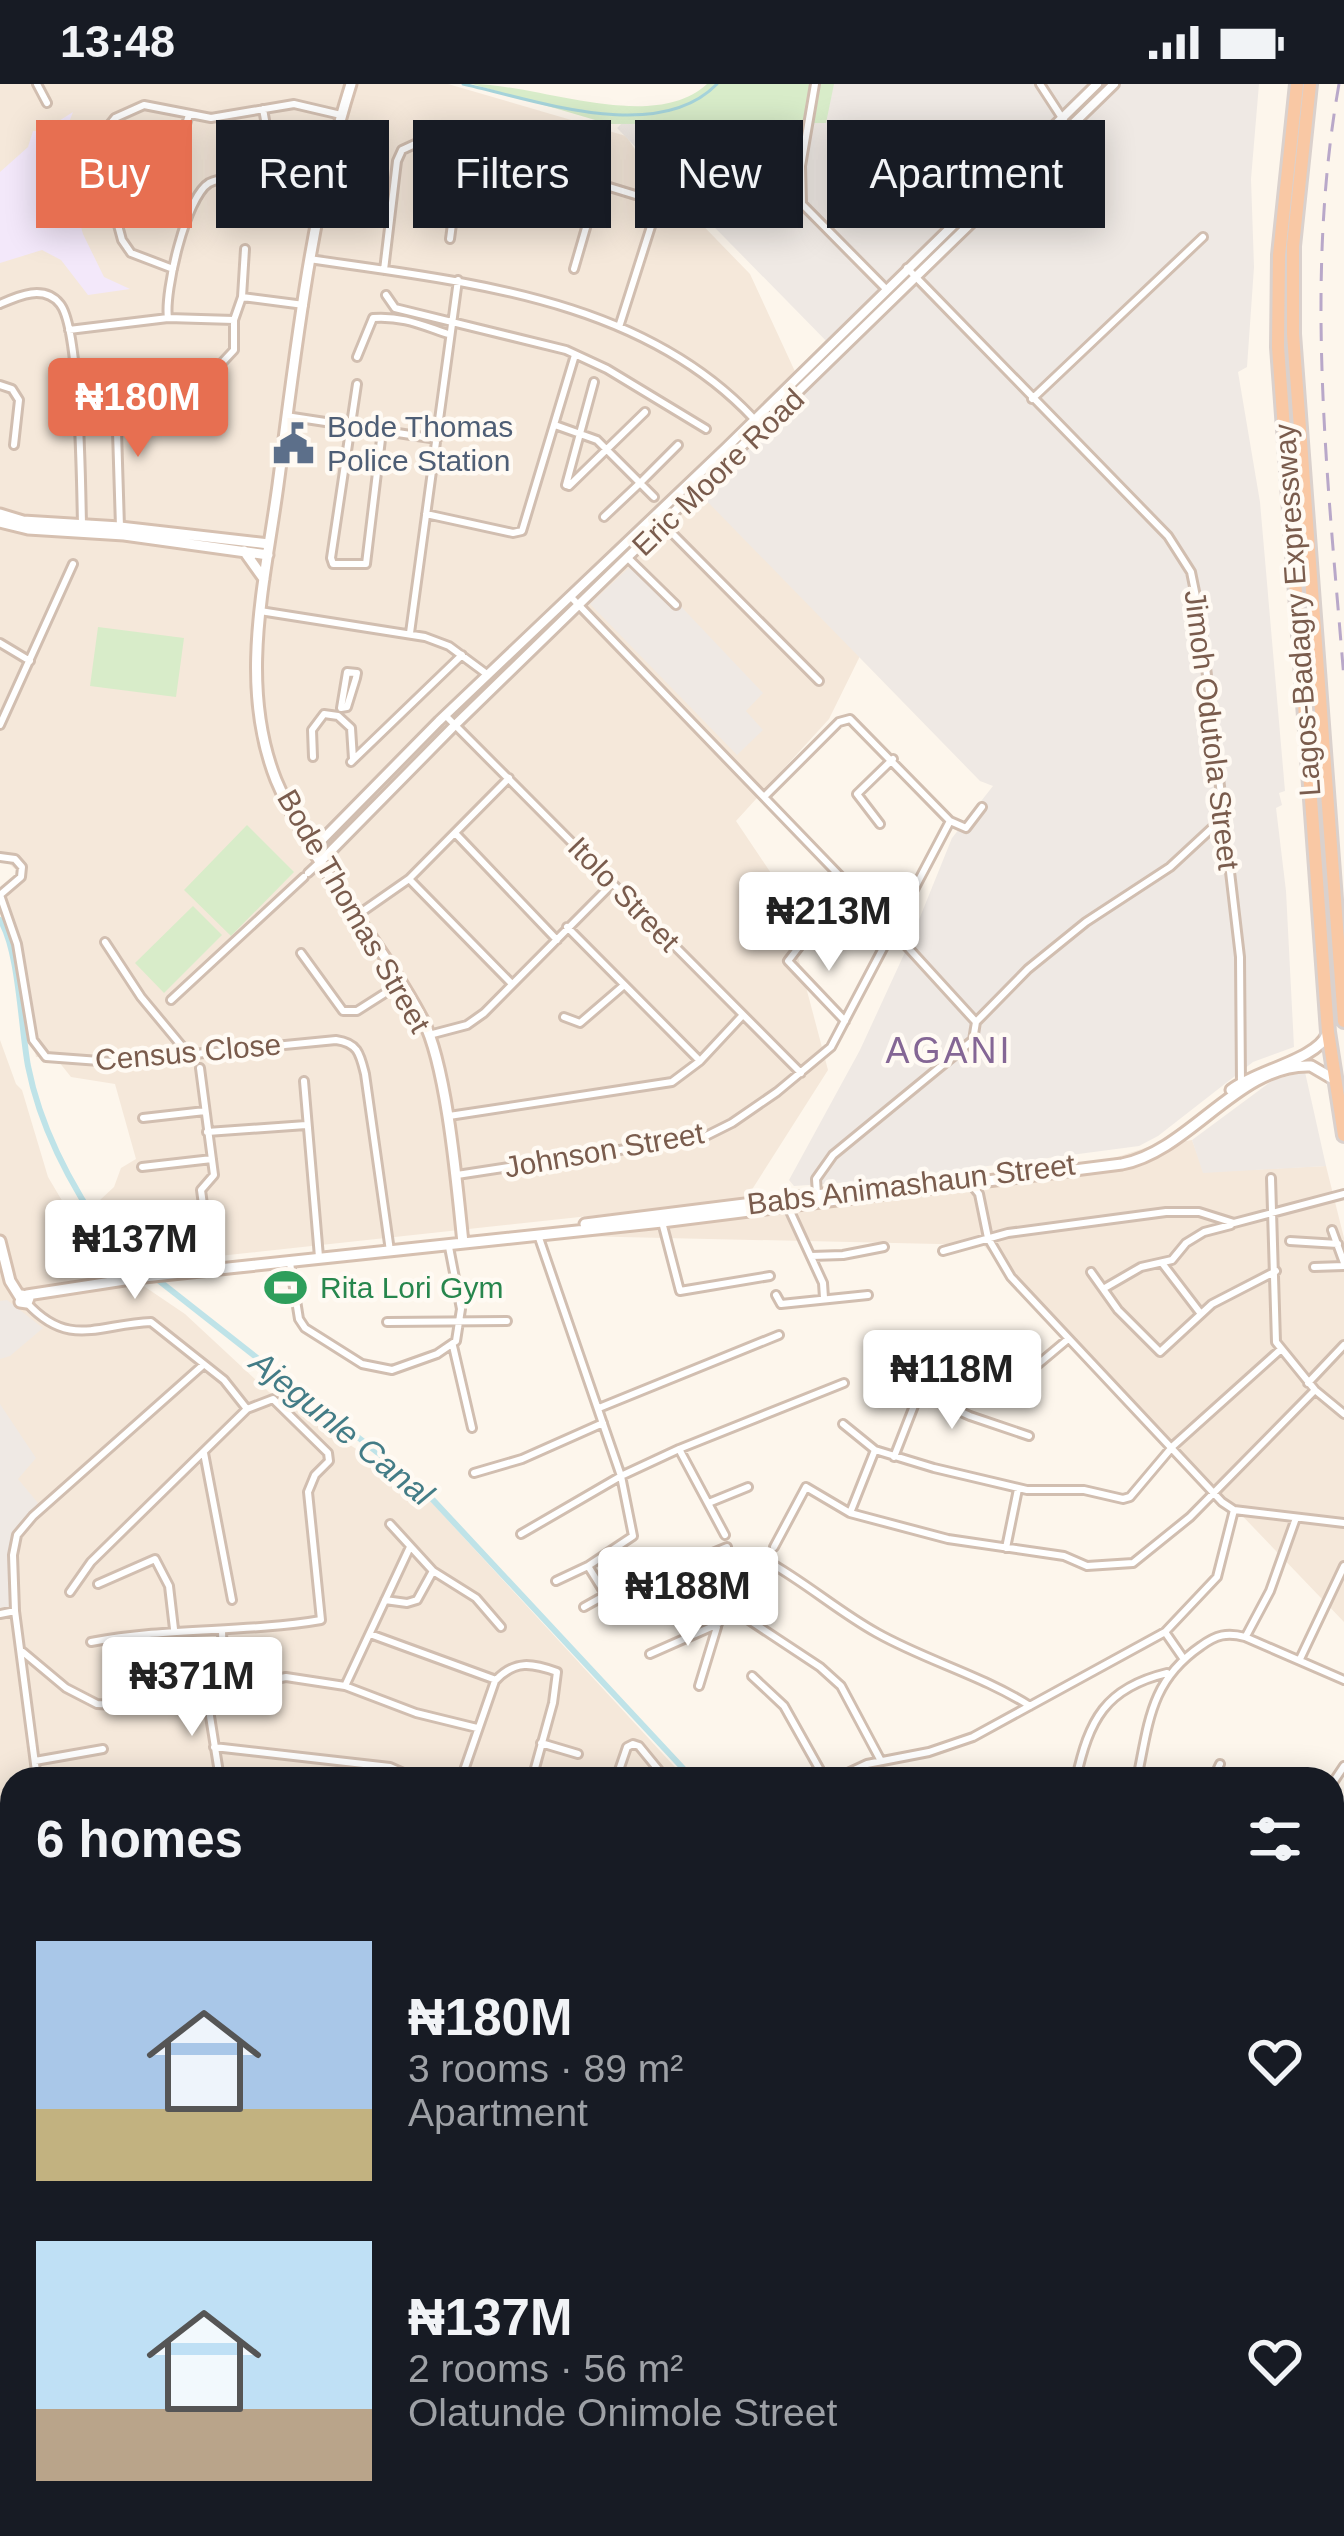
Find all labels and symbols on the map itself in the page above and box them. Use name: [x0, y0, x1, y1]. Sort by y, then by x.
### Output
pin: ₦180M: [54, 358, 222, 460]
street label: Eric Moore Road: [626, 382, 810, 562]
place label: Bode Thomas Police Station: [327, 410, 513, 477]
public building icon: Bode Thomas Police Station: [270, 420, 316, 466]
street label: Lagos-Badagry Expressway: [1268, 423, 1326, 797]
street label: Jimoh Odutola Street: [1178, 588, 1246, 873]
street label: Bode Thomas Street: [271, 784, 437, 1039]
street label: Itolo Street: [562, 830, 687, 958]
pin: ₦213M: [745, 872, 913, 974]
street label: Census Close: [94, 1027, 282, 1077]
district label: AGANI: [885, 1030, 1013, 1071]
street label: Johnson Street: [502, 1116, 707, 1184]
street label: Babs Animashaun Street: [745, 1147, 1078, 1220]
pin: ₦137M: [51, 1200, 219, 1302]
sports icon: Rita Lori Gym: [263, 1264, 309, 1310]
place label: Rita Lori Gym: [320, 1271, 503, 1304]
pin: ₦118M: [868, 1330, 1036, 1432]
water label: Ajegunle Canal: [242, 1342, 442, 1514]
pin: ₦188M: [604, 1547, 772, 1649]
pin: ₦371M: [108, 1637, 276, 1739]

